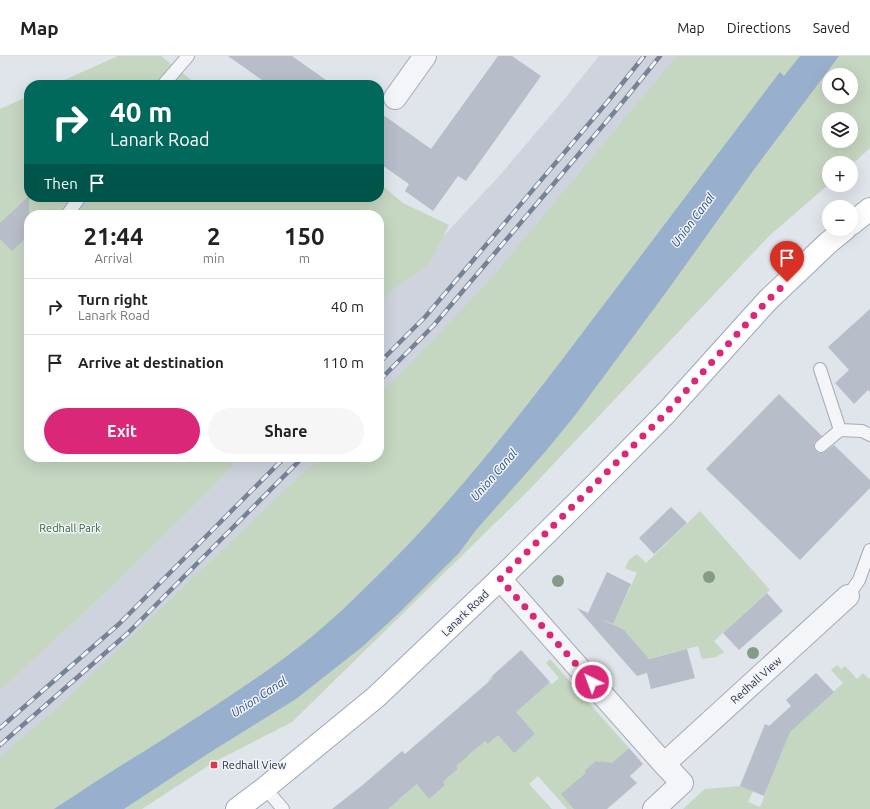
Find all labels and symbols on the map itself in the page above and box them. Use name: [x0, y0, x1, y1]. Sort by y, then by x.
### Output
water label: Union Canal: [668, 190, 717, 249]
pin: [770, 241, 804, 282]
water label: Union Canal: [468, 446, 520, 503]
park label: Redhall Park: [39, 522, 101, 534]
street label: Lanark Road: [439, 588, 491, 638]
street label: Redhall View: [728, 654, 784, 706]
position arrow: [571, 661, 613, 703]
water label: Union Canal: [228, 673, 290, 719]
place label: Redhall View: [222, 759, 287, 771]
marker: Redhall View: [209, 760, 219, 770]

